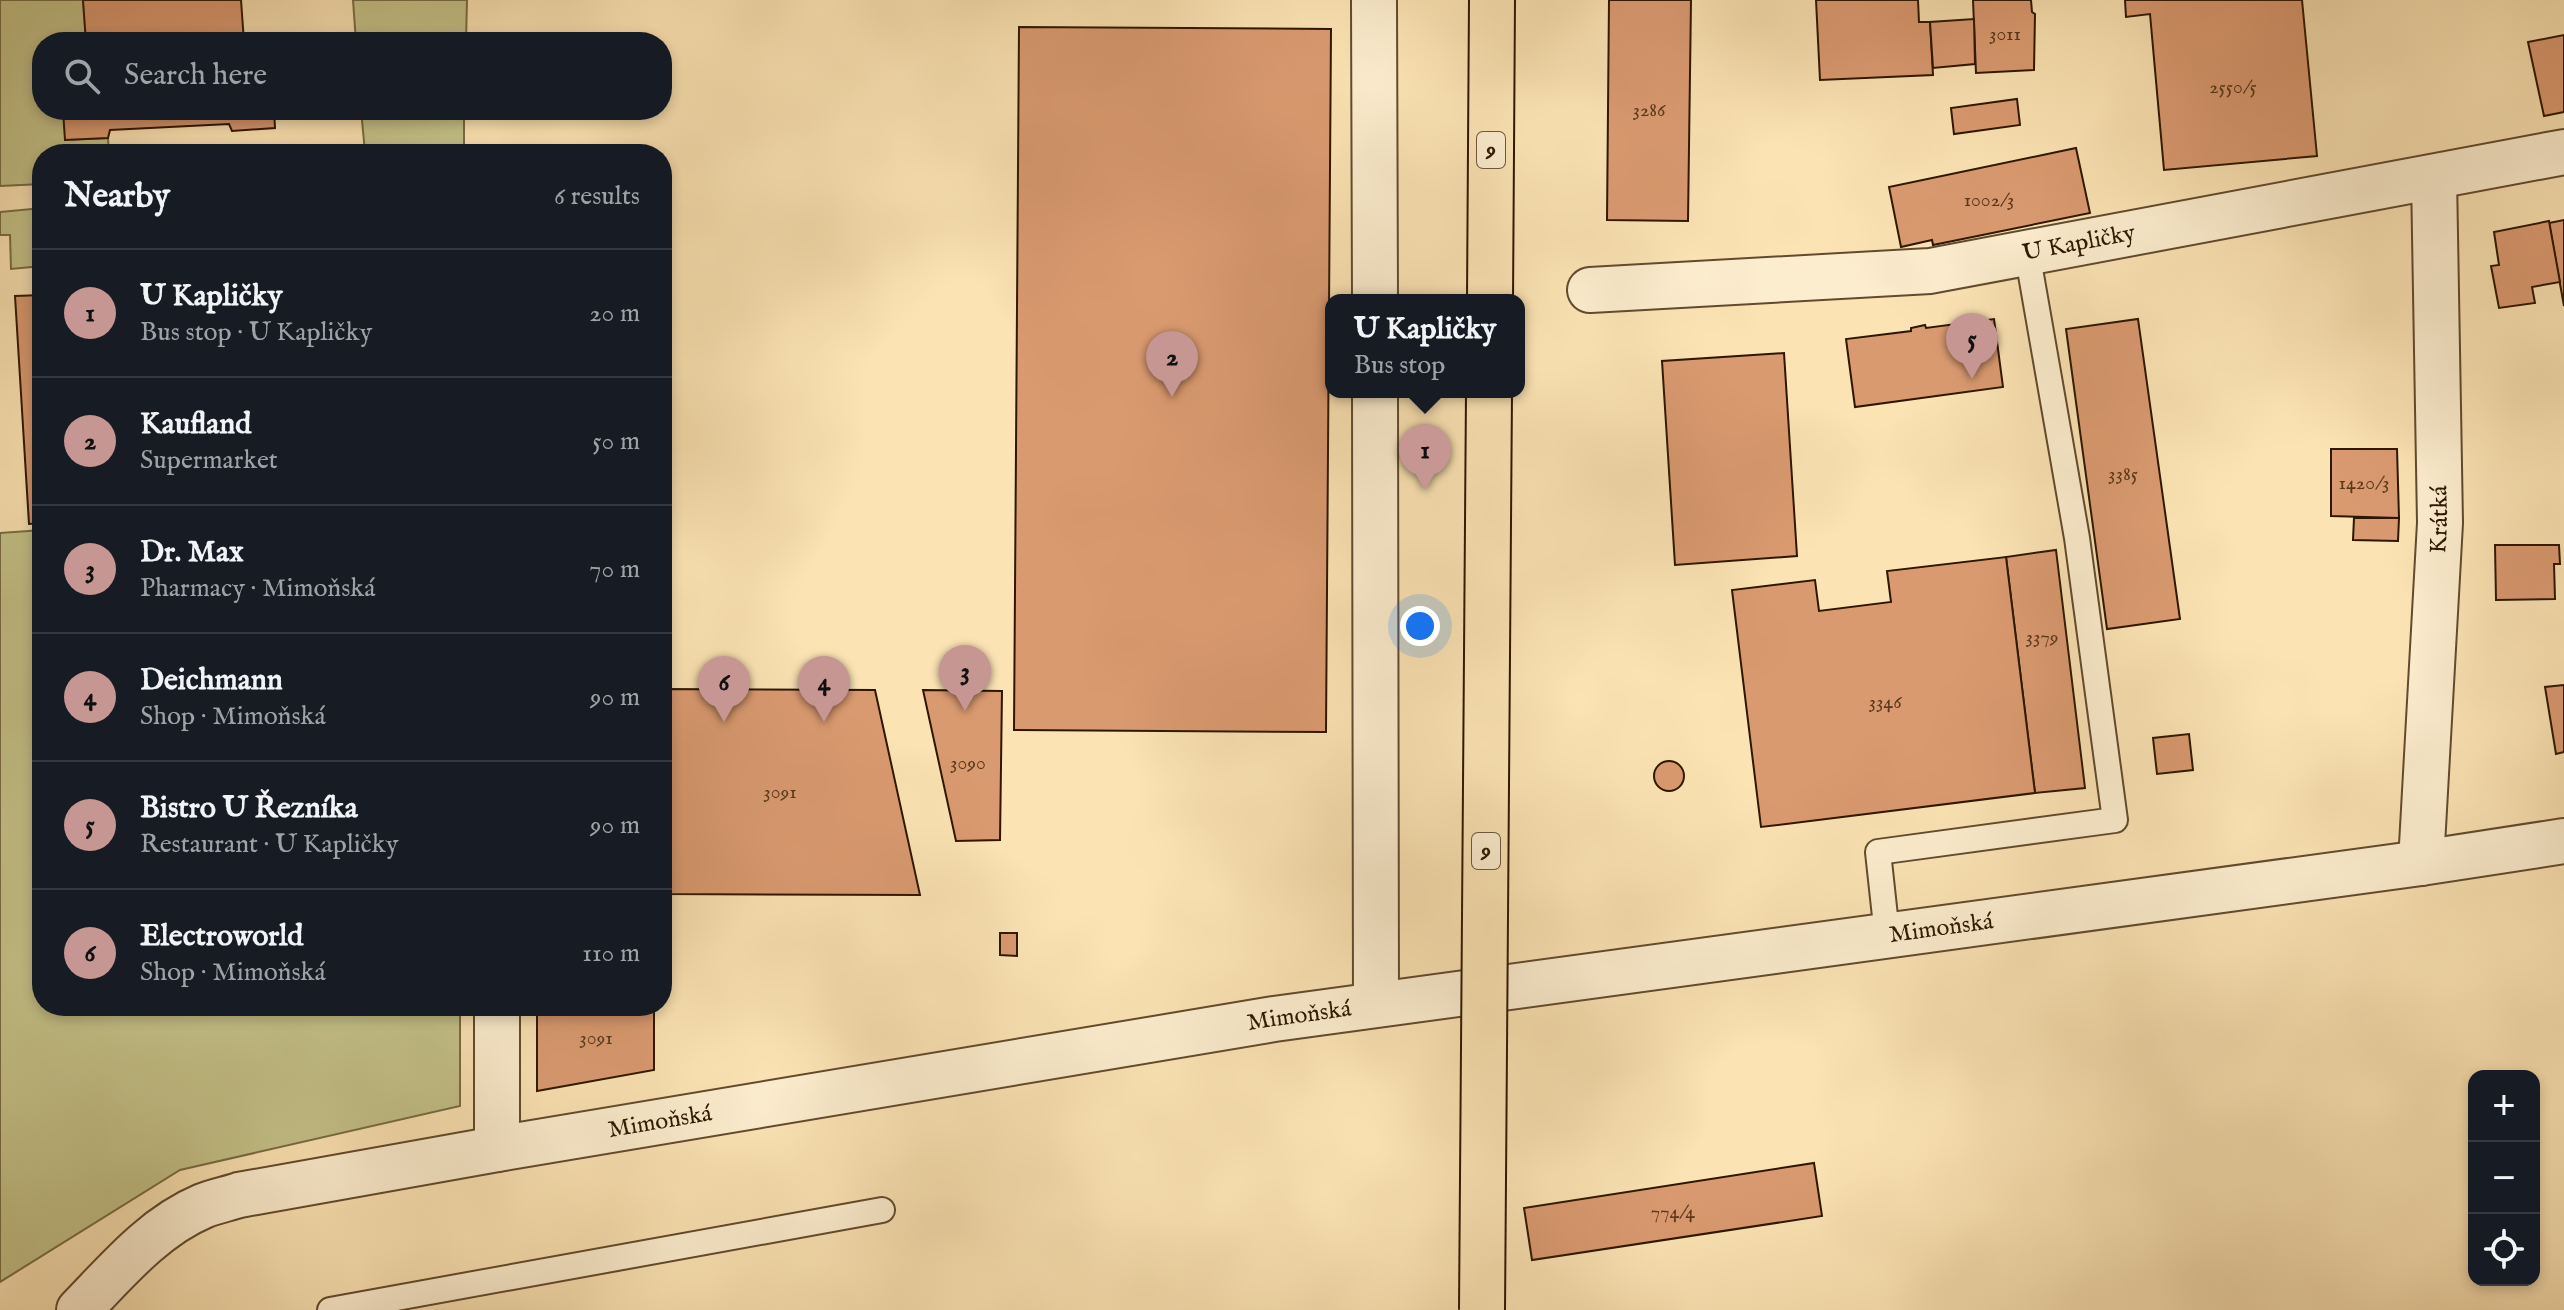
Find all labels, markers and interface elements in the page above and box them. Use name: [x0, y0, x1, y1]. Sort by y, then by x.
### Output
house number: 3011: [1989, 22, 2021, 47]
search box: [32, 32, 672, 120]
icon: search: [60, 54, 104, 98]
text: Search here: [124, 57, 267, 95]
house number: 2550/5: [2209, 75, 2257, 100]
house number: 3286: [1632, 98, 1666, 123]
road number: 9: [1477, 132, 1505, 168]
text: Nearby: [64, 175, 170, 218]
text: 6 results: [554, 180, 640, 213]
house number: 1002/3: [1964, 188, 2014, 213]
street label: U Kapličky: [2020, 217, 2138, 269]
text: U Kapličky: [140, 278, 283, 316]
popup: [1325, 294, 1525, 398]
text: 1: [85, 297, 95, 330]
text: 20 m: [589, 297, 640, 330]
text: U Kapličky: [1354, 311, 1496, 349]
pin: 5: [1946, 313, 1998, 379]
text: Bus stop · U Kapličky: [140, 316, 372, 349]
pin: 2: [1146, 331, 1198, 397]
text: Bus stop: [1354, 349, 1445, 382]
text: Kaufland: [140, 406, 251, 444]
pin: 1: [1399, 424, 1451, 490]
text: 2: [84, 425, 96, 458]
text: 50 m: [592, 425, 640, 458]
text: Supermarket: [140, 444, 278, 477]
house number: 3385: [2108, 462, 2138, 487]
house number: 1420/3: [2339, 471, 2389, 496]
street label: Krátká: [2423, 485, 2456, 554]
text: Dr. Max: [140, 534, 244, 572]
text: 3: [85, 553, 95, 586]
text: 70 m: [589, 553, 640, 586]
text: Pharmacy · Mimoňská: [140, 572, 375, 605]
your location: [1400, 606, 1440, 646]
house number: 3379: [2025, 625, 2059, 650]
pin: 3: [939, 645, 991, 711]
pin: 6: [698, 656, 750, 722]
pin: 4: [798, 656, 850, 722]
text: Deichmann: [140, 662, 283, 700]
text: 4: [84, 681, 96, 714]
text: 90 m: [590, 681, 640, 714]
house number: 3346: [1868, 690, 1902, 715]
text: Shop · Mimoňská: [140, 700, 326, 733]
house number: 3090: [950, 751, 986, 776]
house number: 3091: [763, 780, 797, 805]
text: Bistro U Řezníka: [140, 790, 358, 828]
text: 5: [85, 809, 95, 842]
text: 90 m: [590, 809, 640, 842]
text: Restaurant · U Kapličky: [140, 828, 399, 861]
road number: 9: [1472, 833, 1500, 869]
street label: Mimoňská: [1887, 906, 1996, 951]
text: Electroworld: [140, 918, 303, 956]
text: 6: [85, 937, 95, 970]
text: 110 m: [582, 937, 640, 970]
text: Shop · Mimoňská: [140, 956, 326, 989]
street label: Mimoňská: [1245, 993, 1354, 1039]
house number: 3091: [579, 1026, 613, 1051]
map controls: [2468, 1070, 2540, 1286]
button: +: [2468, 1070, 2540, 1142]
street label: Mimoňská: [606, 1098, 715, 1146]
button: −: [2468, 1142, 2540, 1214]
house number: 774/4: [1651, 1200, 1695, 1225]
button: locate: [2468, 1214, 2540, 1286]

